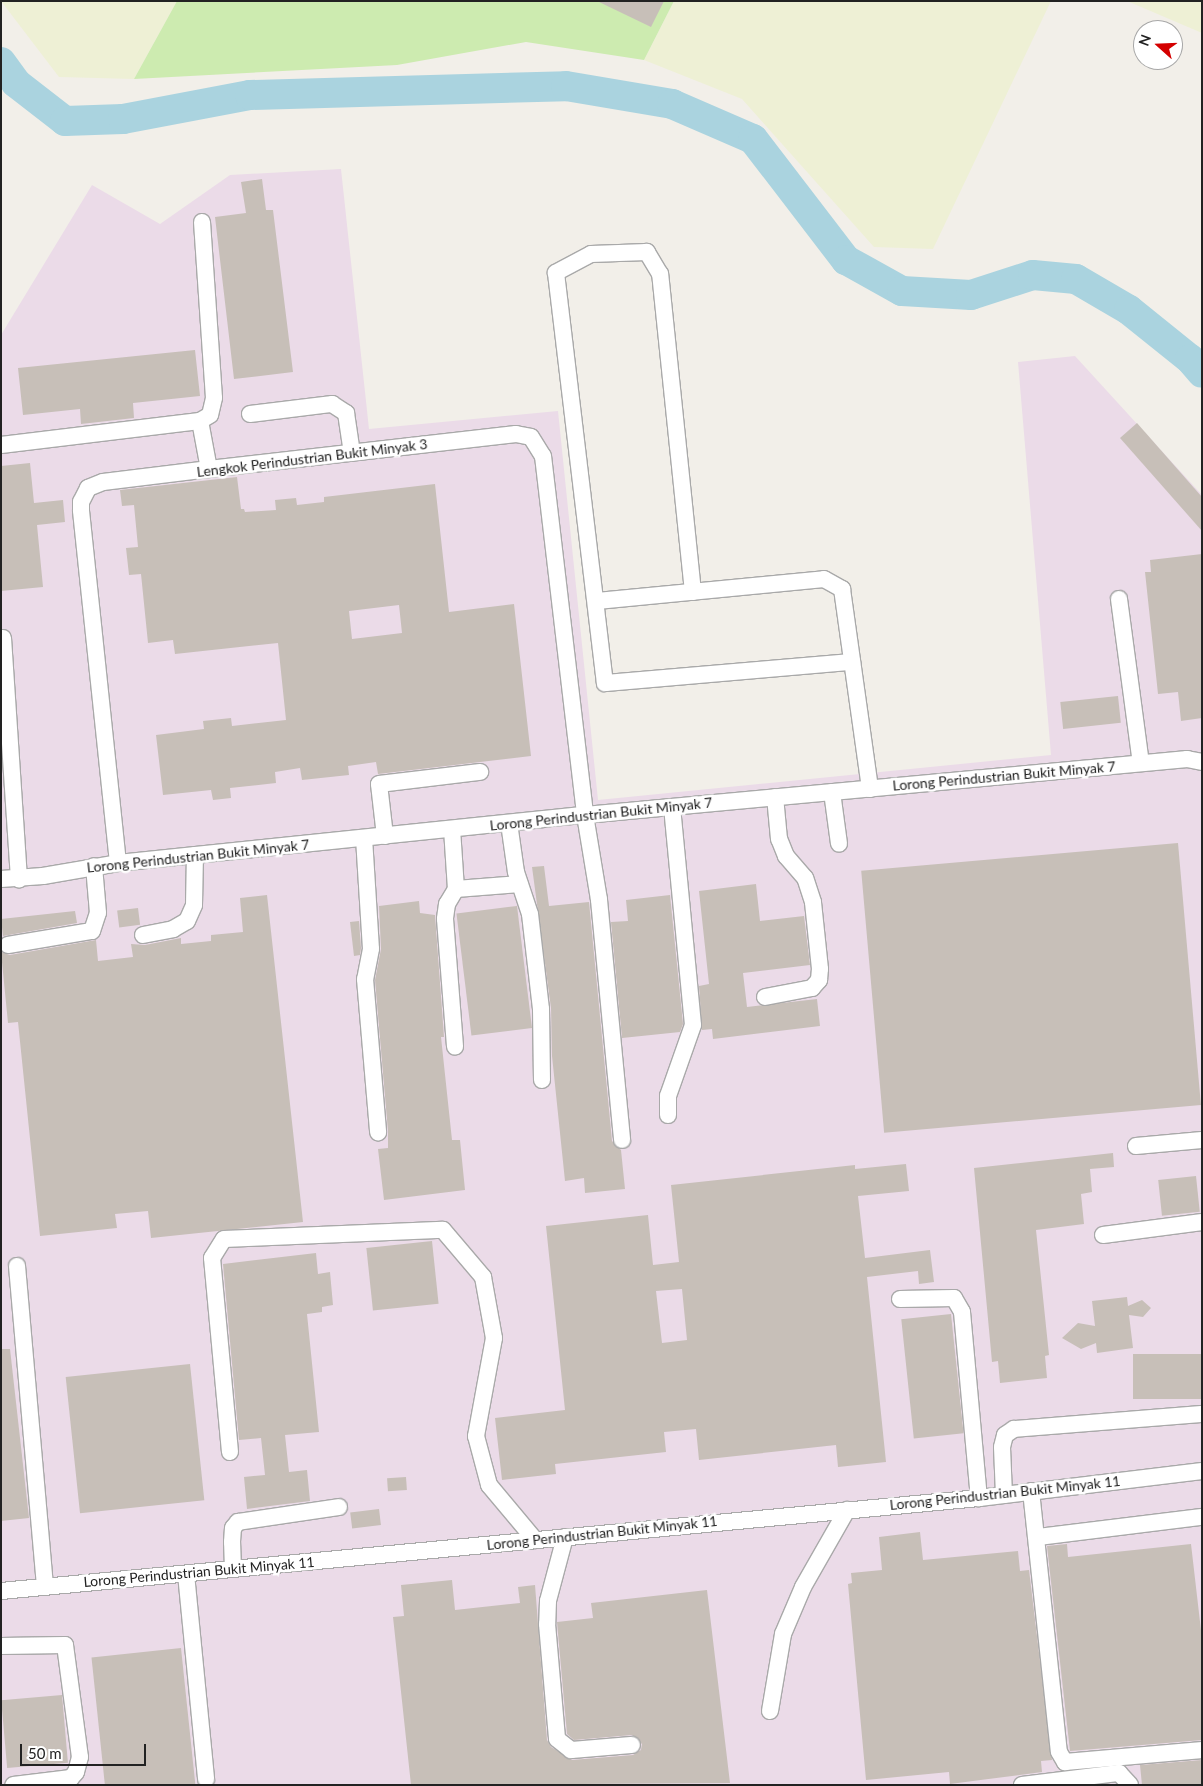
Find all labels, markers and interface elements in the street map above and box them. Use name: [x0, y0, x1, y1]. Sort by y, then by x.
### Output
north arrow: [1133, 20, 1183, 70]
text: N: [1135, 32, 1154, 48]
street label: Lengkok Perindustrian Bukit Minyak 3: [196, 436, 428, 480]
street label: Lorong Perindustrian Bukit Minyak 7: [892, 758, 1116, 794]
street label: Lorong Perindustrian Bukit Minyak 7: [489, 794, 713, 834]
street label: Lorong Perindustrian Bukit Minyak 7: [86, 836, 310, 876]
street label: Lorong Perindustrian Bukit Minyak 11: [889, 1473, 1121, 1513]
street label: Lorong Perindustrian Bukit Minyak 11: [486, 1513, 718, 1553]
street label: Lorong Perindustrian Bukit Minyak 11: [83, 1554, 315, 1590]
scale bar: [22, 1734, 149, 1766]
text: 50 m: [28, 1744, 62, 1762]

